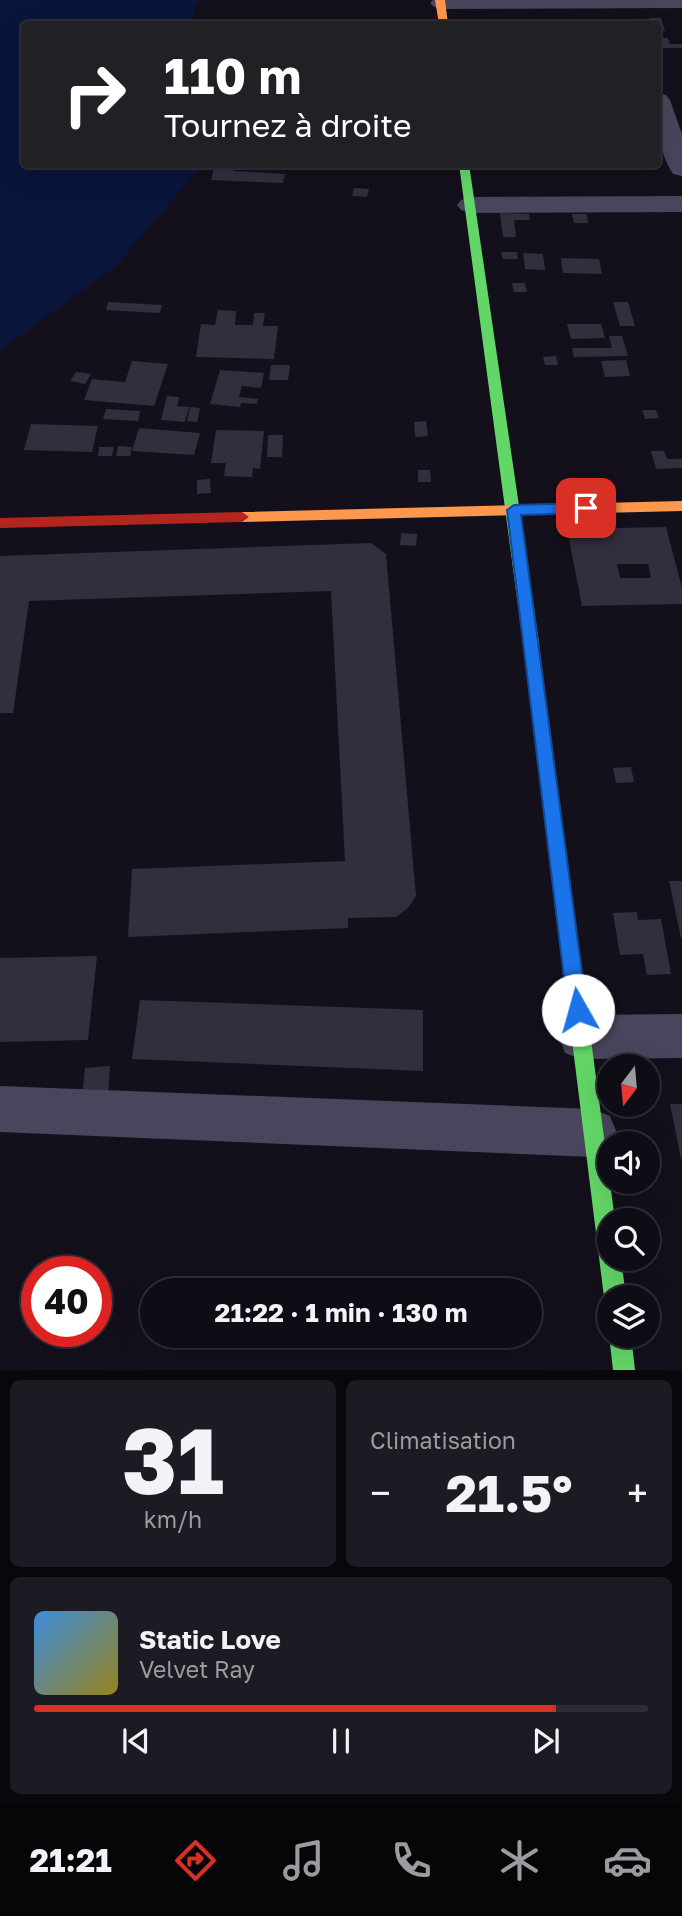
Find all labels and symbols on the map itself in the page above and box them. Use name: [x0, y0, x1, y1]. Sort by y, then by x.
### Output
pin: [556, 478, 616, 538]
position arrow: [541, 973, 615, 1047]
north arrow: [597, 1054, 660, 1116]
speed limit sign: 40: [21, 1256, 112, 1347]

